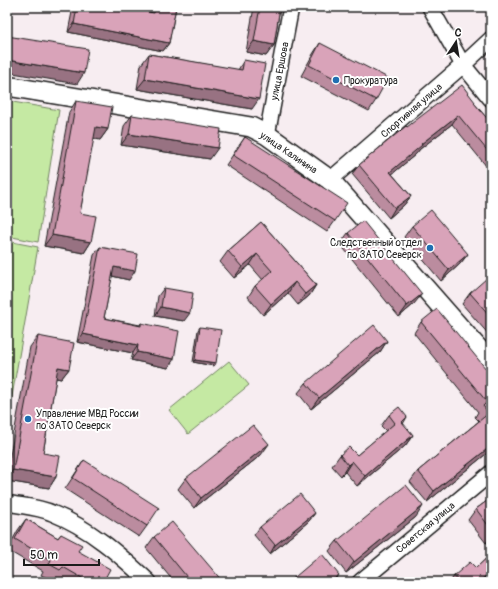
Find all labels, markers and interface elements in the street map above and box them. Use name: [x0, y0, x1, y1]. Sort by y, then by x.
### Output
north arrow: [436, 22, 476, 62]
text: С: [453, 26, 463, 40]
street label: улица Ершова: [268, 41, 292, 102]
marker: Прокуратура: [331, 75, 341, 85]
place label: Прокуратура: [344, 75, 398, 87]
street label: Спортивная улица: [379, 81, 445, 141]
street label: улица Калинина: [257, 129, 320, 177]
place label: Следственный отдел по ЗАТО Северск: [330, 237, 422, 261]
marker: Следственный отдел по ЗАТО Северск: [425, 243, 435, 253]
place label: Управление МВД России по ЗАТО Северск: [36, 408, 139, 432]
marker: Управление МВД России по ЗАТО Северск: [23, 414, 33, 424]
street label: Советская улица: [394, 499, 458, 556]
scale bar: [24, 541, 99, 567]
text: 50 m: [30, 548, 58, 563]

